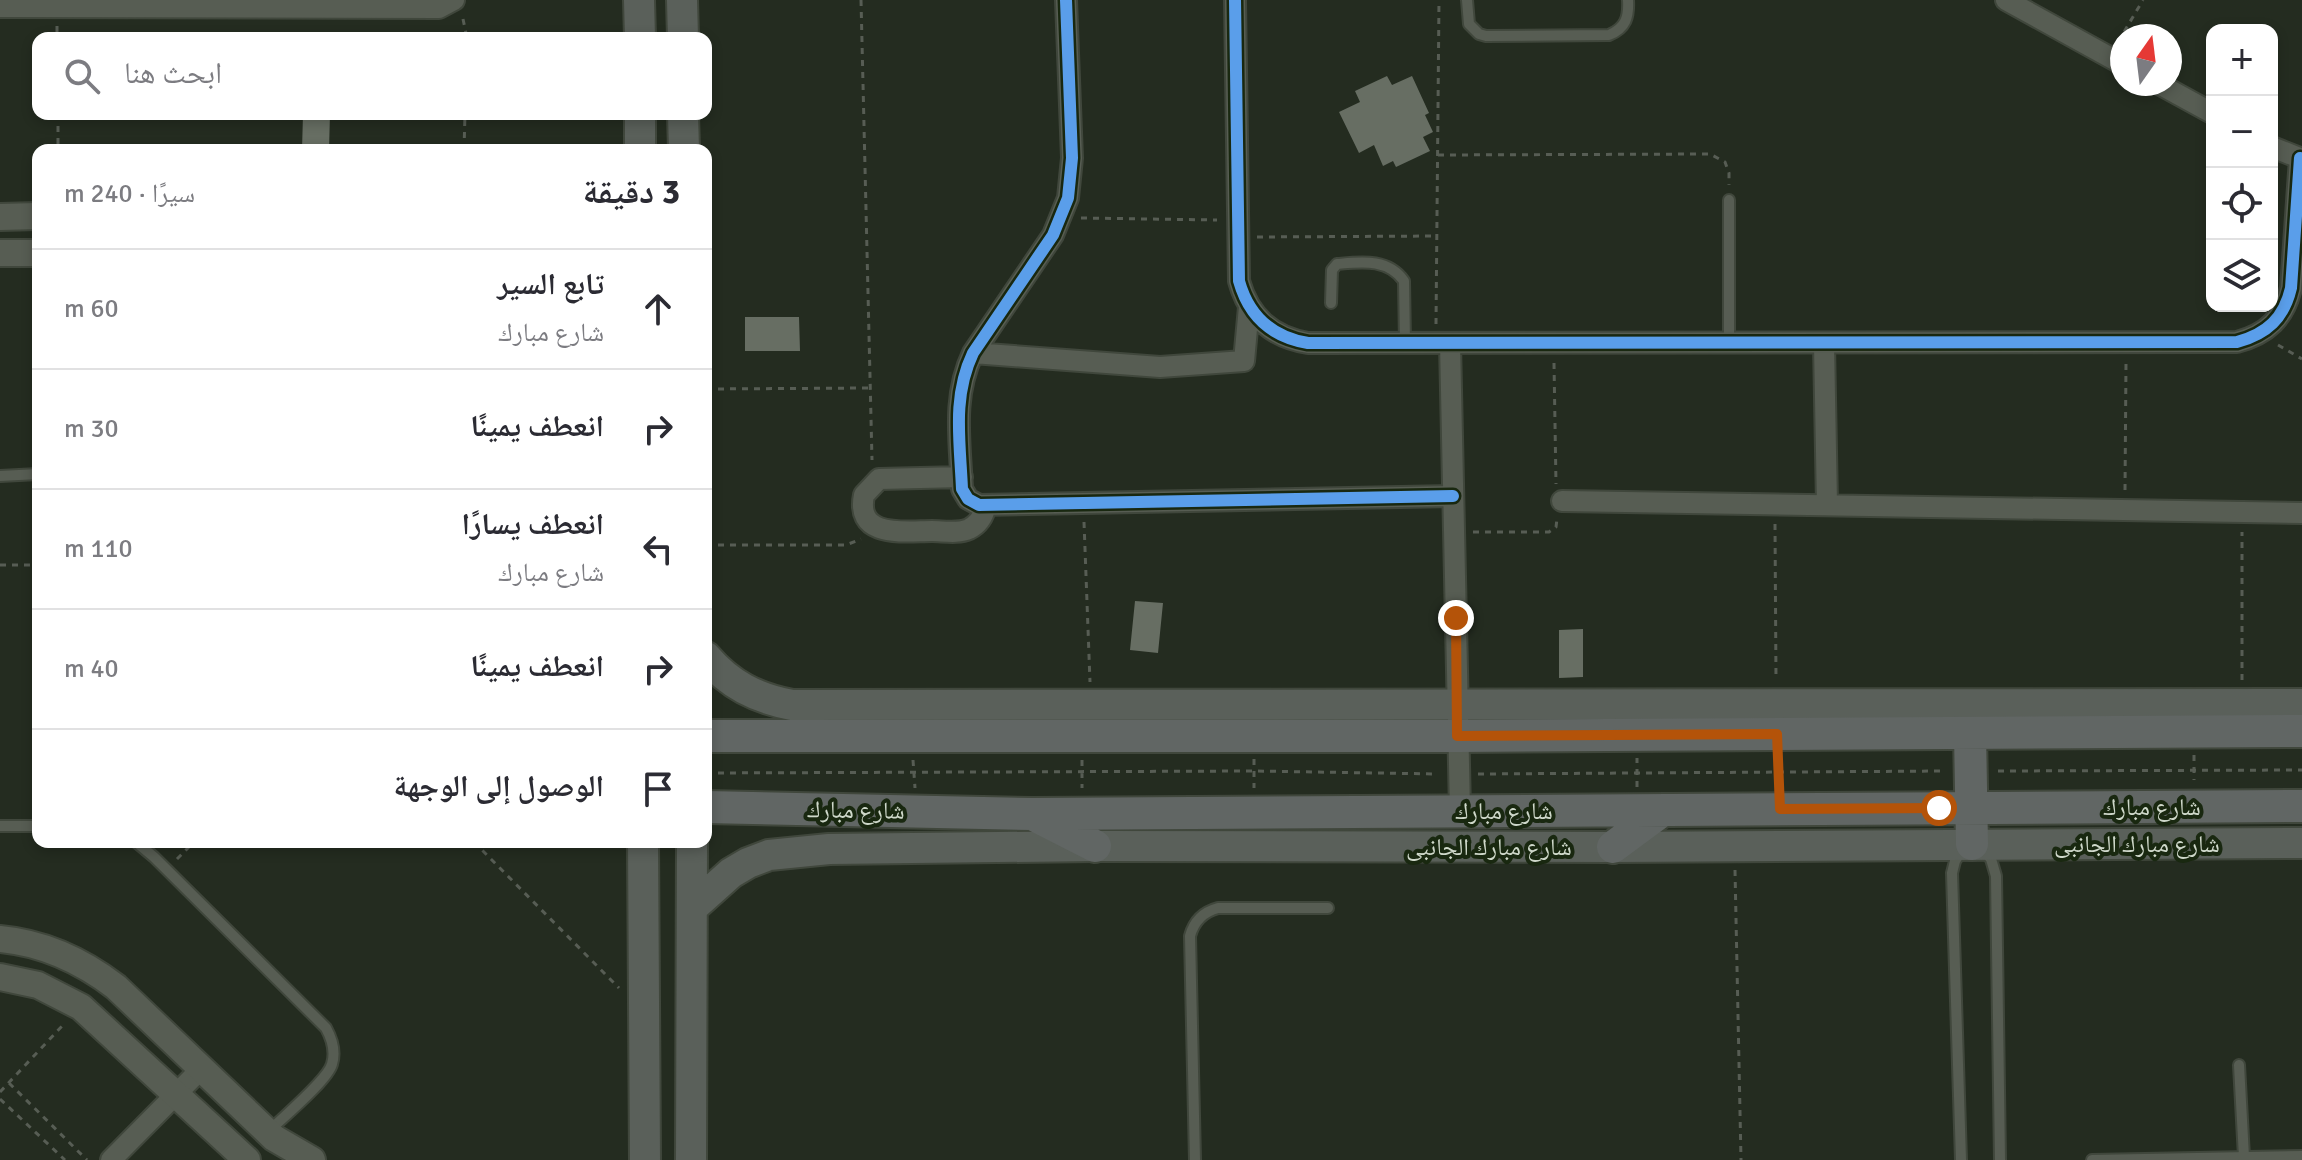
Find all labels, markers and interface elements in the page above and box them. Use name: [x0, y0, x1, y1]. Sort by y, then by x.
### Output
north arrow: [2110, 24, 2182, 96]
map controls: [2206, 24, 2278, 312]
button: +: [2206, 24, 2278, 96]
search box: [32, 32, 712, 120]
icon: search: [60, 54, 104, 98]
text: ابحث هنا: [124, 55, 222, 92]
button: −: [2206, 96, 2278, 168]
button: locate: [2206, 168, 2278, 240]
text: 3 دقيقة: [583, 171, 680, 213]
text: سيرًا · 240 m: [64, 178, 195, 210]
button: layers: [2206, 240, 2278, 312]
text: تابع السير: [497, 266, 604, 303]
icon: ahead: [636, 287, 680, 331]
text: 60 m: [64, 293, 119, 325]
text: شارع مبارك: [498, 317, 604, 349]
icon: right: [636, 407, 680, 451]
text: انعطف يمينًا: [470, 408, 604, 445]
text: 30 m: [64, 413, 119, 445]
text: انعطف يسارًا: [461, 506, 604, 543]
icon: left: [636, 527, 680, 571]
text: 110 m: [64, 533, 133, 565]
text: شارع مبارك: [498, 557, 604, 589]
route end: [1438, 600, 1474, 636]
icon: right: [636, 647, 680, 691]
text: انعطف يمينًا: [470, 648, 604, 685]
text: 40 m: [64, 653, 119, 685]
icon: arrive: [636, 767, 680, 811]
text: الوصول إلى الوجهة: [394, 768, 604, 805]
route start: [1921, 790, 1957, 826]
street label: شارع مبارك: [2103, 792, 2201, 822]
street label: شارع مبارك: [807, 794, 905, 826]
street label: شارع مبارك: [1455, 796, 1553, 826]
street label: شارع مبارك الجانبى: [2054, 829, 2220, 859]
street label: شارع مبارك الجانبى: [1406, 832, 1572, 862]

